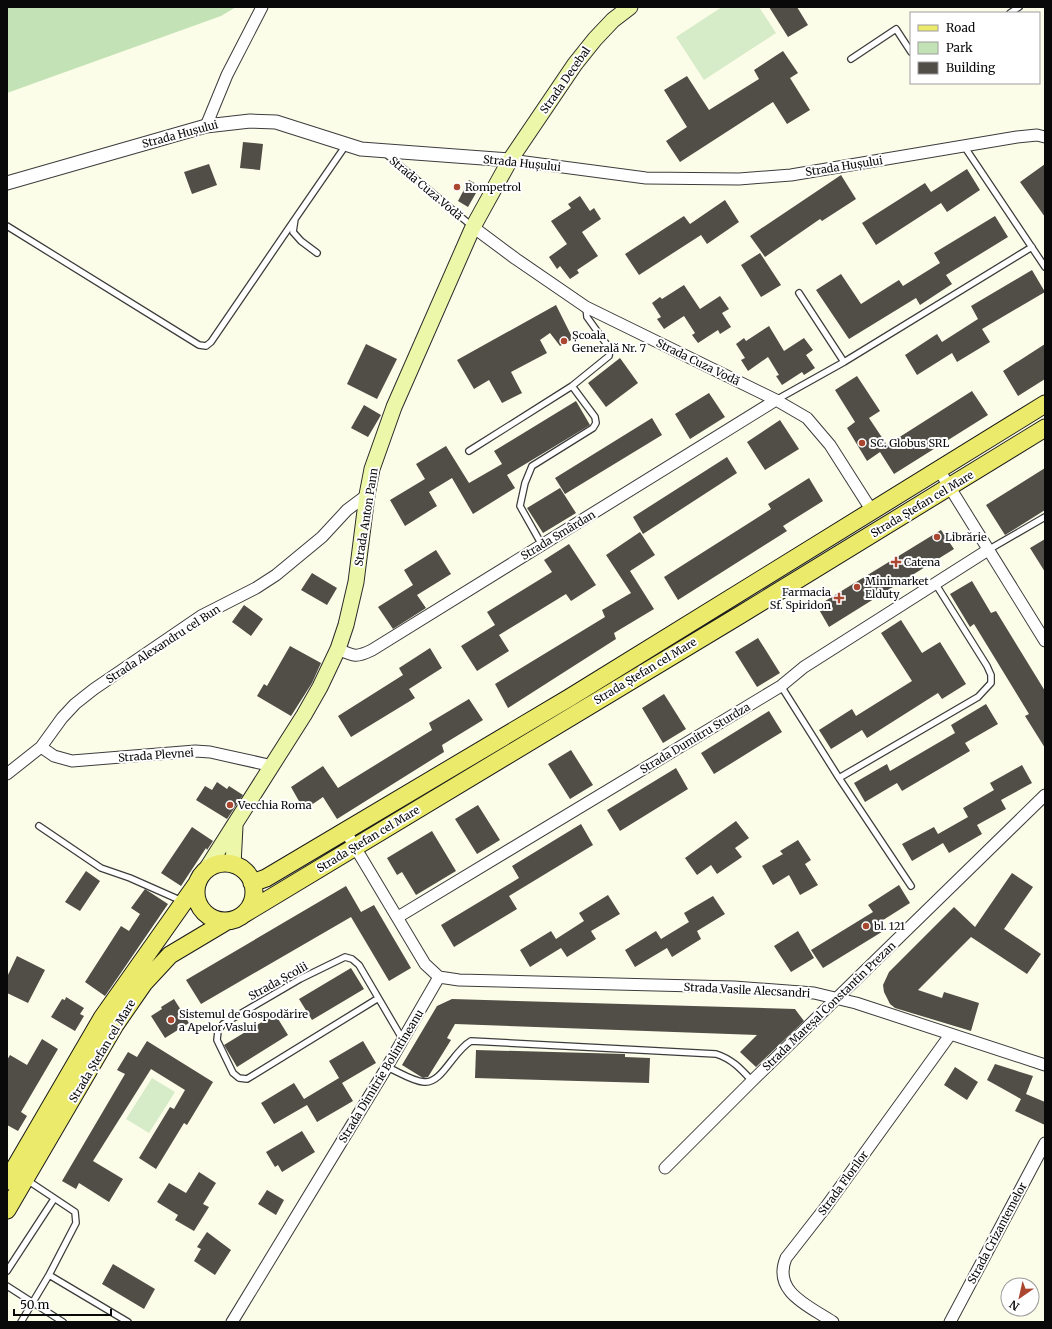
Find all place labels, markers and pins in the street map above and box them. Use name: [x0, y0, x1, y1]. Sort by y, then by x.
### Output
place label: Rompetrol: [465, 180, 522, 194]
marker: Rompetrol: [452, 182, 462, 192]
place label: Școala Generală Nr. 7: [572, 328, 646, 355]
marker: Școala Generală Nr. 7: [559, 336, 569, 346]
place label: SC. Globus SRL: [870, 436, 949, 450]
marker: SC. Globus SRL: [857, 438, 867, 448]
place label: Librărie: [945, 530, 987, 544]
marker: Librărie: [932, 532, 942, 542]
place label: Catena: [904, 555, 940, 569]
marker: Catena: [891, 557, 901, 567]
place label: Minimarket Elduty: [865, 574, 929, 601]
marker: Minimarket Elduty: [852, 582, 862, 592]
place label: Farmacia Sf. Spiridon: [770, 585, 832, 612]
marker: Farmacia Sf. Spiridon: [834, 593, 844, 603]
place label: Vecchia Roma: [237, 798, 312, 812]
marker: Vecchia Roma: [225, 800, 235, 810]
place label: bl. 121: [873, 919, 905, 933]
marker: bl. 121: [861, 921, 871, 931]
place label: Sistemul de Gospodărire a Apelor Vaslui: [179, 1007, 308, 1034]
marker: Sistemul de Gospodărire a Apelor Vaslui: [166, 1015, 176, 1025]

